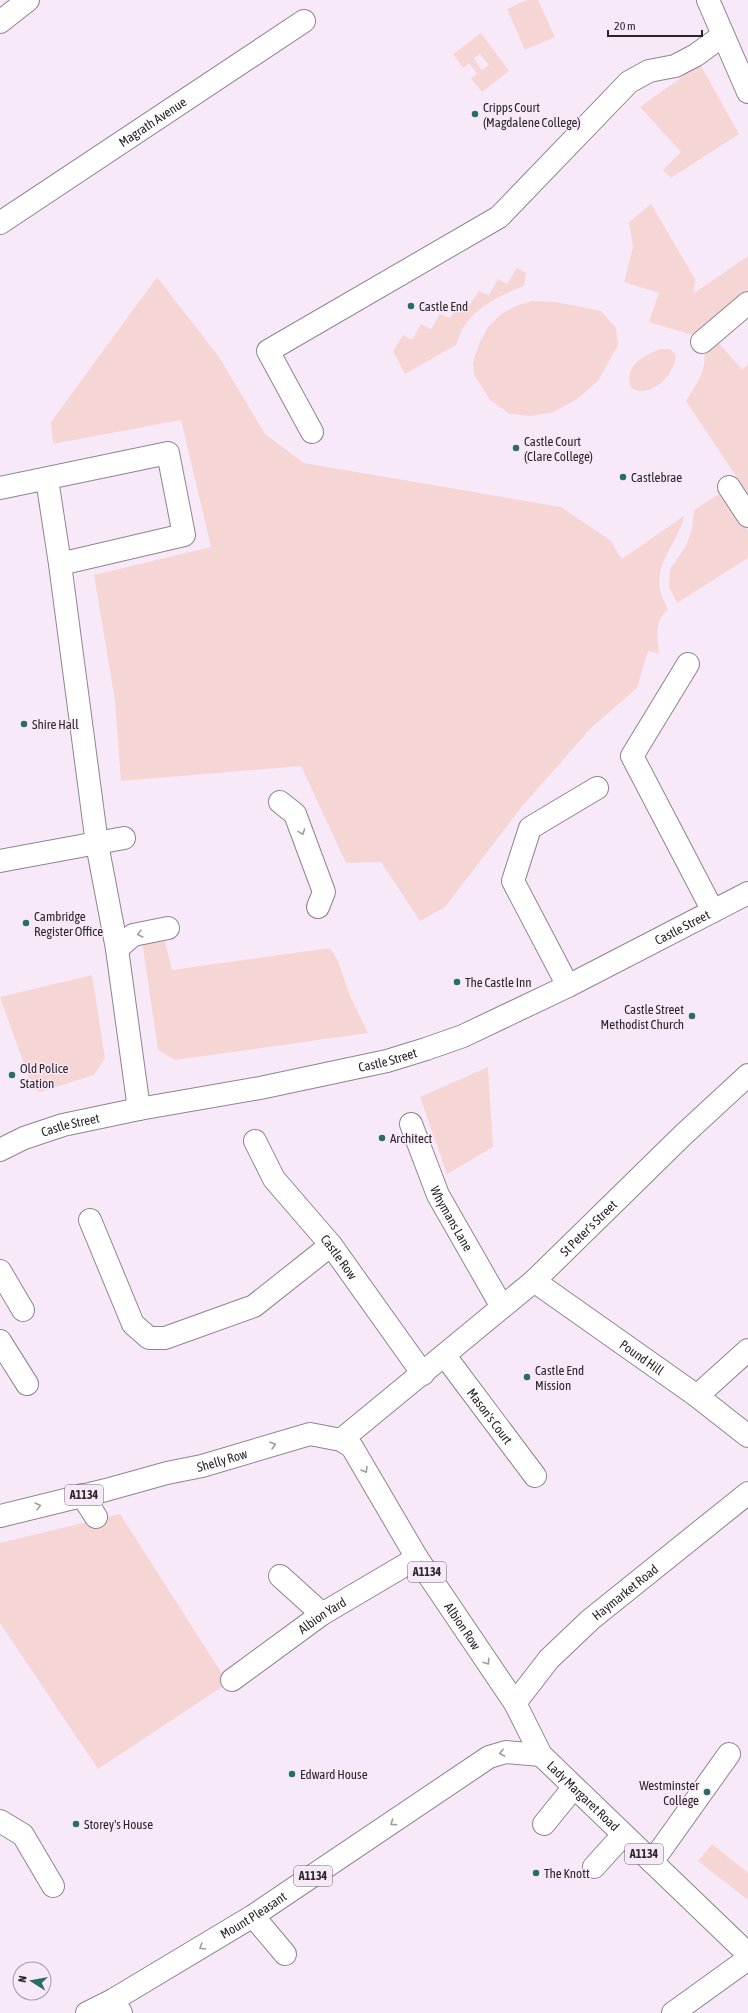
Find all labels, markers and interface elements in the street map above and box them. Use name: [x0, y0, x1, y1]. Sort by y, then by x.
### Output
scale bar: [608, 12, 702, 38]
text: 20 m: [614, 19, 636, 33]
street label: Magrath Avenue: [116, 94, 189, 150]
place label: Cripps Court (Magdalene College): [483, 100, 581, 130]
marker: Cripps Court (Magdalene College): [470, 109, 480, 119]
place label: Castle End: [419, 299, 468, 314]
marker: Castle End: [406, 301, 416, 311]
place label: Castle Court (Clare College): [524, 434, 593, 464]
marker: Castle Court (Clare College): [511, 443, 521, 453]
place label: Castlebrae: [631, 470, 682, 485]
marker: Castlebrae: [618, 472, 628, 482]
place label: Shire Hall: [32, 717, 79, 732]
marker: Shire Hall: [19, 719, 29, 729]
one-way arrow: [297, 829, 306, 836]
street label: Castle Street: [652, 907, 712, 947]
place label: Cambridge Register Office: [34, 909, 103, 939]
marker: Cambridge Register Office: [21, 918, 31, 928]
one-way arrow: [137, 929, 143, 937]
place label: The Castle Inn: [465, 975, 532, 990]
marker: The Castle Inn: [452, 977, 462, 987]
place label: Castle Street Methodist Church: [601, 1002, 684, 1032]
marker: Castle Street Methodist Church: [687, 1011, 697, 1021]
street label: Castle Street: [357, 1045, 419, 1074]
place label: Old Police Station: [20, 1061, 68, 1091]
marker: Old Police Station: [7, 1070, 17, 1080]
street label: Castle Street: [39, 1110, 101, 1139]
place label: Architect: [390, 1131, 433, 1146]
marker: Architect: [377, 1133, 387, 1143]
street label: Whymans Lane: [428, 1184, 476, 1254]
street label: St Peter's Street: [557, 1197, 620, 1259]
street label: Castle Row: [318, 1231, 361, 1282]
street label: Pound Hill: [617, 1336, 667, 1378]
place label: Castle End Mission: [535, 1363, 584, 1393]
marker: Castle End Mission: [522, 1372, 532, 1382]
street label: Mason's Court: [464, 1385, 516, 1447]
one-way arrow: [269, 1441, 276, 1450]
street label: Shelly Row: [196, 1445, 249, 1474]
one-way arrow: [361, 1466, 368, 1473]
road number: A1134: [65, 1485, 103, 1505]
one-way arrow: [35, 1503, 41, 1511]
street label: Haymarket Road: [589, 1561, 661, 1623]
road number: A1134: [408, 1562, 446, 1582]
street label: Albion Yard: [295, 1594, 349, 1636]
street label: Albion Row: [442, 1600, 484, 1652]
one-way arrow: [482, 1658, 490, 1665]
one-way arrow: [499, 1749, 505, 1757]
street label: Lady Margaret Road: [544, 1758, 623, 1834]
place label: Edward House: [300, 1767, 368, 1782]
marker: Edward House: [287, 1769, 297, 1779]
place label: Westminster College: [639, 1778, 699, 1808]
marker: Westminster College: [702, 1787, 712, 1797]
place label: Storey's House: [84, 1817, 153, 1832]
one-way arrow: [390, 1818, 397, 1826]
marker: Storey's House: [71, 1819, 81, 1829]
road number: A1134: [625, 1844, 663, 1864]
road number: A1134: [294, 1866, 332, 1886]
place label: The Knott: [544, 1866, 590, 1881]
marker: The Knott: [531, 1868, 541, 1878]
street label: Mount Pleasant: [217, 1888, 289, 1941]
one-way arrow: [199, 1942, 206, 1949]
north arrow: [12, 1961, 52, 2001]
text: N: [16, 1975, 29, 1983]

